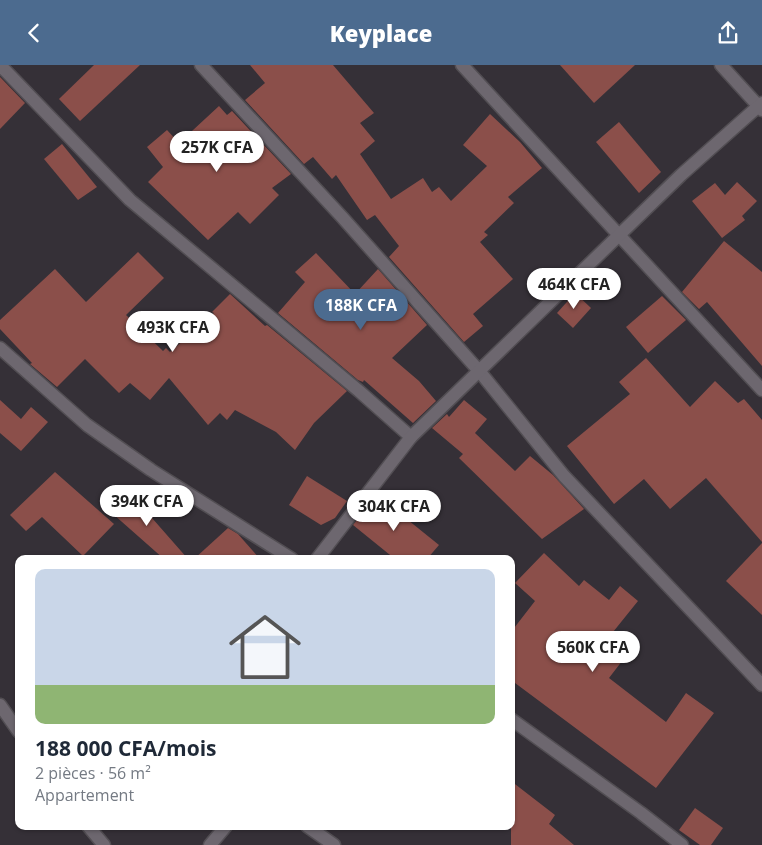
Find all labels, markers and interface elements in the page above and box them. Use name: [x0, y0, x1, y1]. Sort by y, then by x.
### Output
text: Keyplace: [330, 18, 432, 48]
icon: back: [20, 19, 48, 47]
icon: share: [714, 19, 742, 47]
pin: 257K CFA: [165, 131, 269, 173]
text: 257K CFA: [181, 136, 253, 158]
pin: 464K CFA: [522, 267, 626, 310]
text: 464K CFA: [538, 273, 610, 295]
pin: 188K CFA: [309, 289, 413, 331]
text: 188K CFA: [325, 294, 397, 316]
pin: 493K CFA: [121, 311, 225, 353]
text: 493K CFA: [137, 316, 209, 338]
pin: 394K CFA: [95, 485, 199, 527]
pin: 304K CFA: [342, 489, 446, 532]
text: 394K CFA: [111, 490, 183, 512]
text: 304K CFA: [358, 495, 430, 517]
icon: home: [220, 602, 310, 692]
pin: 560K CFA: [541, 631, 645, 673]
text: 560K CFA: [557, 636, 629, 658]
text: 188 000 CFA/mois: [35, 734, 217, 762]
text: 2 pièces · 56 m²: [35, 762, 151, 784]
text: Appartement: [35, 784, 134, 806]

